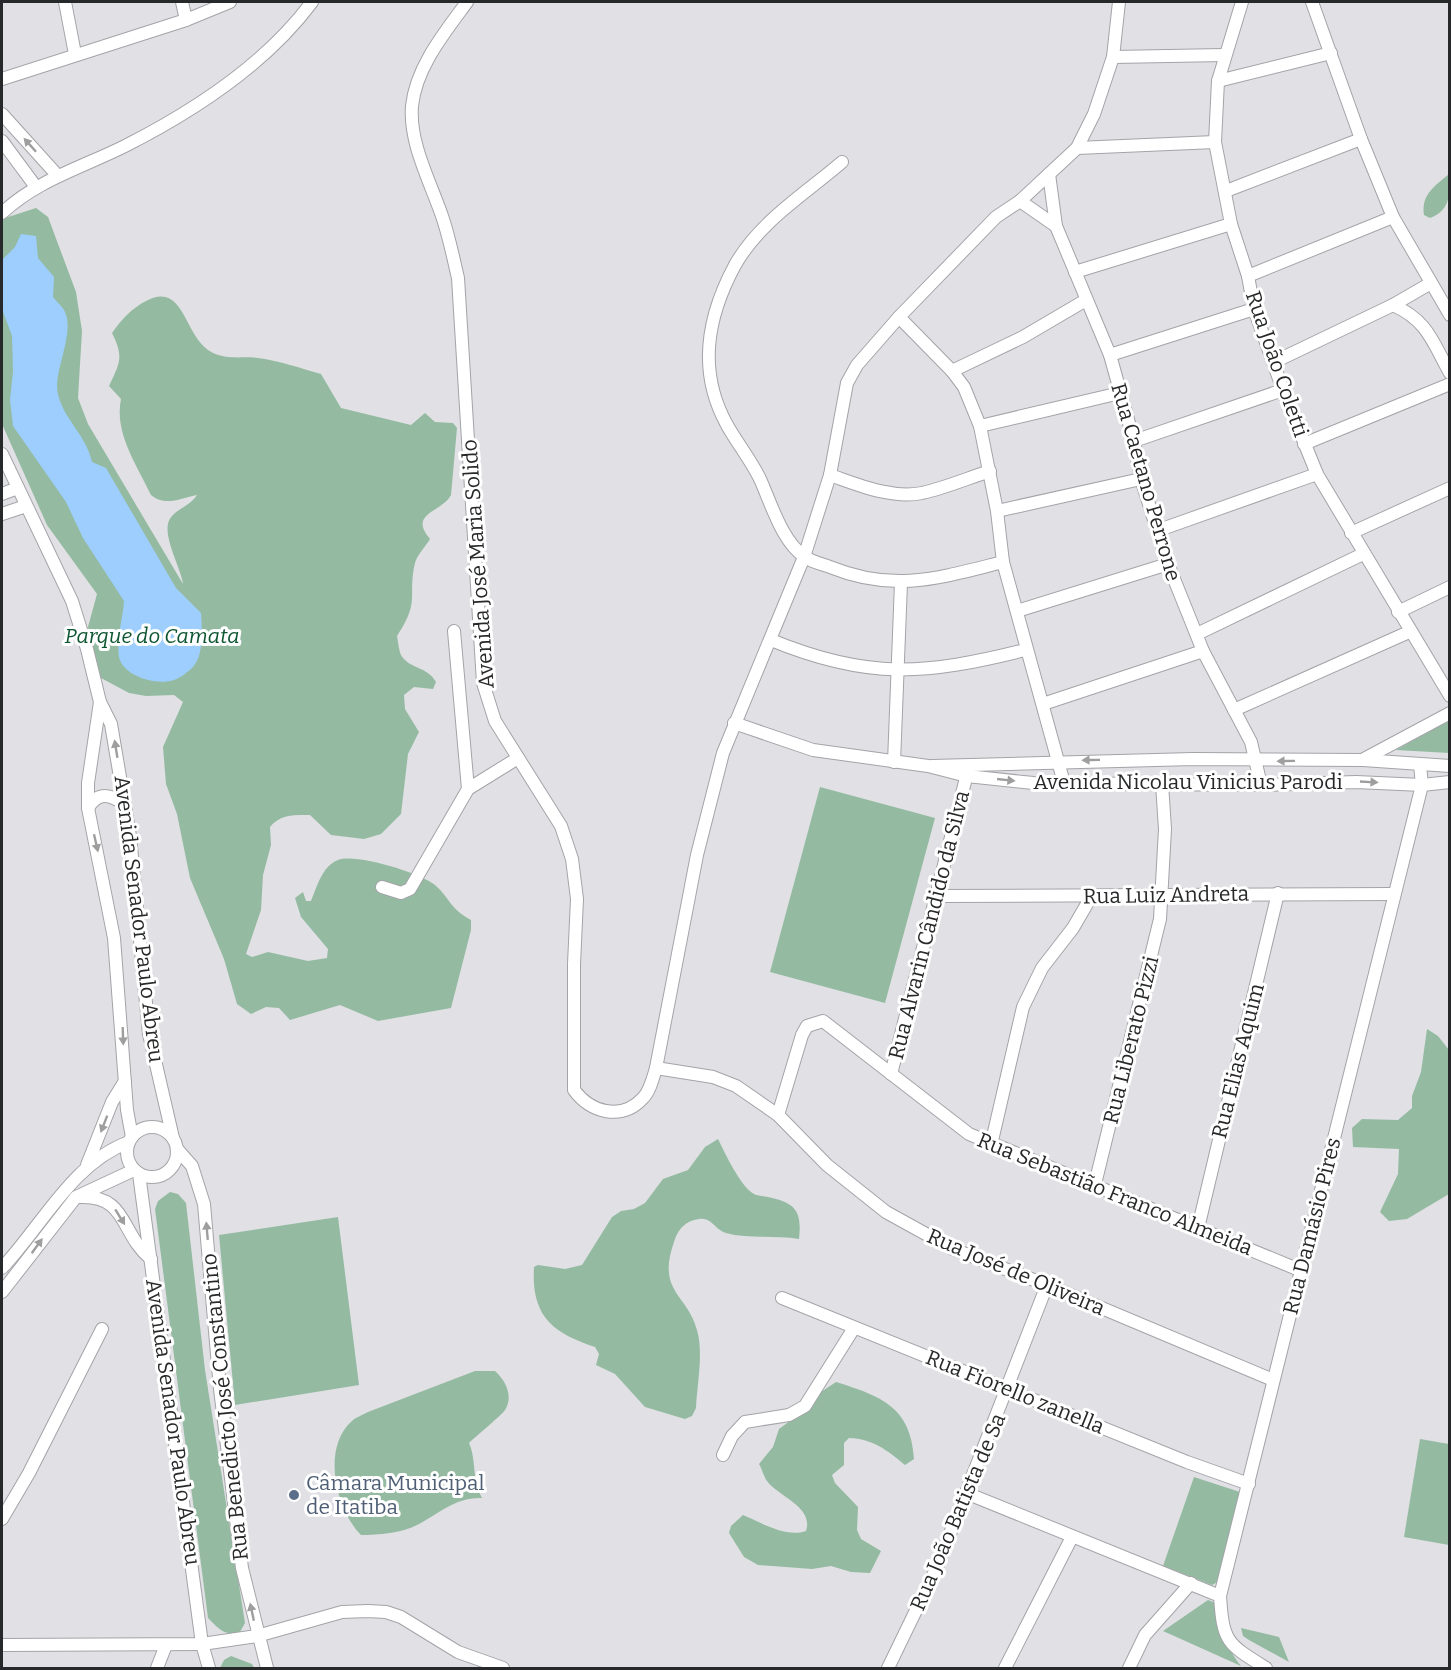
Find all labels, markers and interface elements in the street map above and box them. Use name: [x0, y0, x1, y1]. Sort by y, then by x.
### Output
one-way arrow: [23, 138, 37, 153]
street label: Rua João Coletti: [1240, 288, 1314, 440]
street label: Rua Caetano Perrone: [1105, 380, 1187, 584]
street label: Avenida José Maria Solido: [456, 439, 500, 689]
park label: Parque do Camata: [65, 623, 239, 649]
one-way arrow: [111, 739, 120, 758]
one-way arrow: [1082, 755, 1101, 765]
one-way arrow: [1277, 756, 1296, 765]
street label: Avenida Nicolau Vinicius Parodi: [1033, 769, 1343, 795]
street label: Avenida Senador Paulo Abreu: [108, 774, 170, 1064]
one-way arrow: [997, 775, 1016, 785]
one-way arrow: [1360, 778, 1379, 787]
street label: Rua Alvarin Cândido da Silva: [883, 787, 975, 1062]
one-way arrow: [92, 833, 102, 852]
street label: Rua Luiz Andreta: [1083, 881, 1250, 909]
street label: Rua Liberato Pizzi: [1098, 953, 1164, 1127]
street label: Rua Elias Aquim: [1206, 981, 1270, 1141]
one-way arrow: [118, 1026, 128, 1045]
one-way arrow: [99, 1115, 108, 1133]
street label: Rua Sebastião Franco Almeida: [974, 1127, 1257, 1261]
street label: Rua Damásio Pires: [1277, 1135, 1347, 1317]
one-way arrow: [115, 1209, 126, 1225]
one-way arrow: [202, 1221, 212, 1240]
street label: Rua José de Oliveira: [923, 1223, 1109, 1321]
one-way arrow: [31, 1238, 43, 1253]
street label: Rua Benedicto José Constantino: [196, 1252, 254, 1562]
street label: Avenida Senador Paulo Abreu: [140, 1277, 206, 1567]
street label: Rua Fiorello zanella: [922, 1344, 1109, 1440]
street label: Rua João Batista de Sa: [905, 1409, 1012, 1615]
place label: Câmara Municipal de Itatiba: [306, 1470, 485, 1520]
marker: Câmara Municipal de Itatiba: [287, 1488, 301, 1502]
one-way arrow: [247, 1602, 256, 1621]

